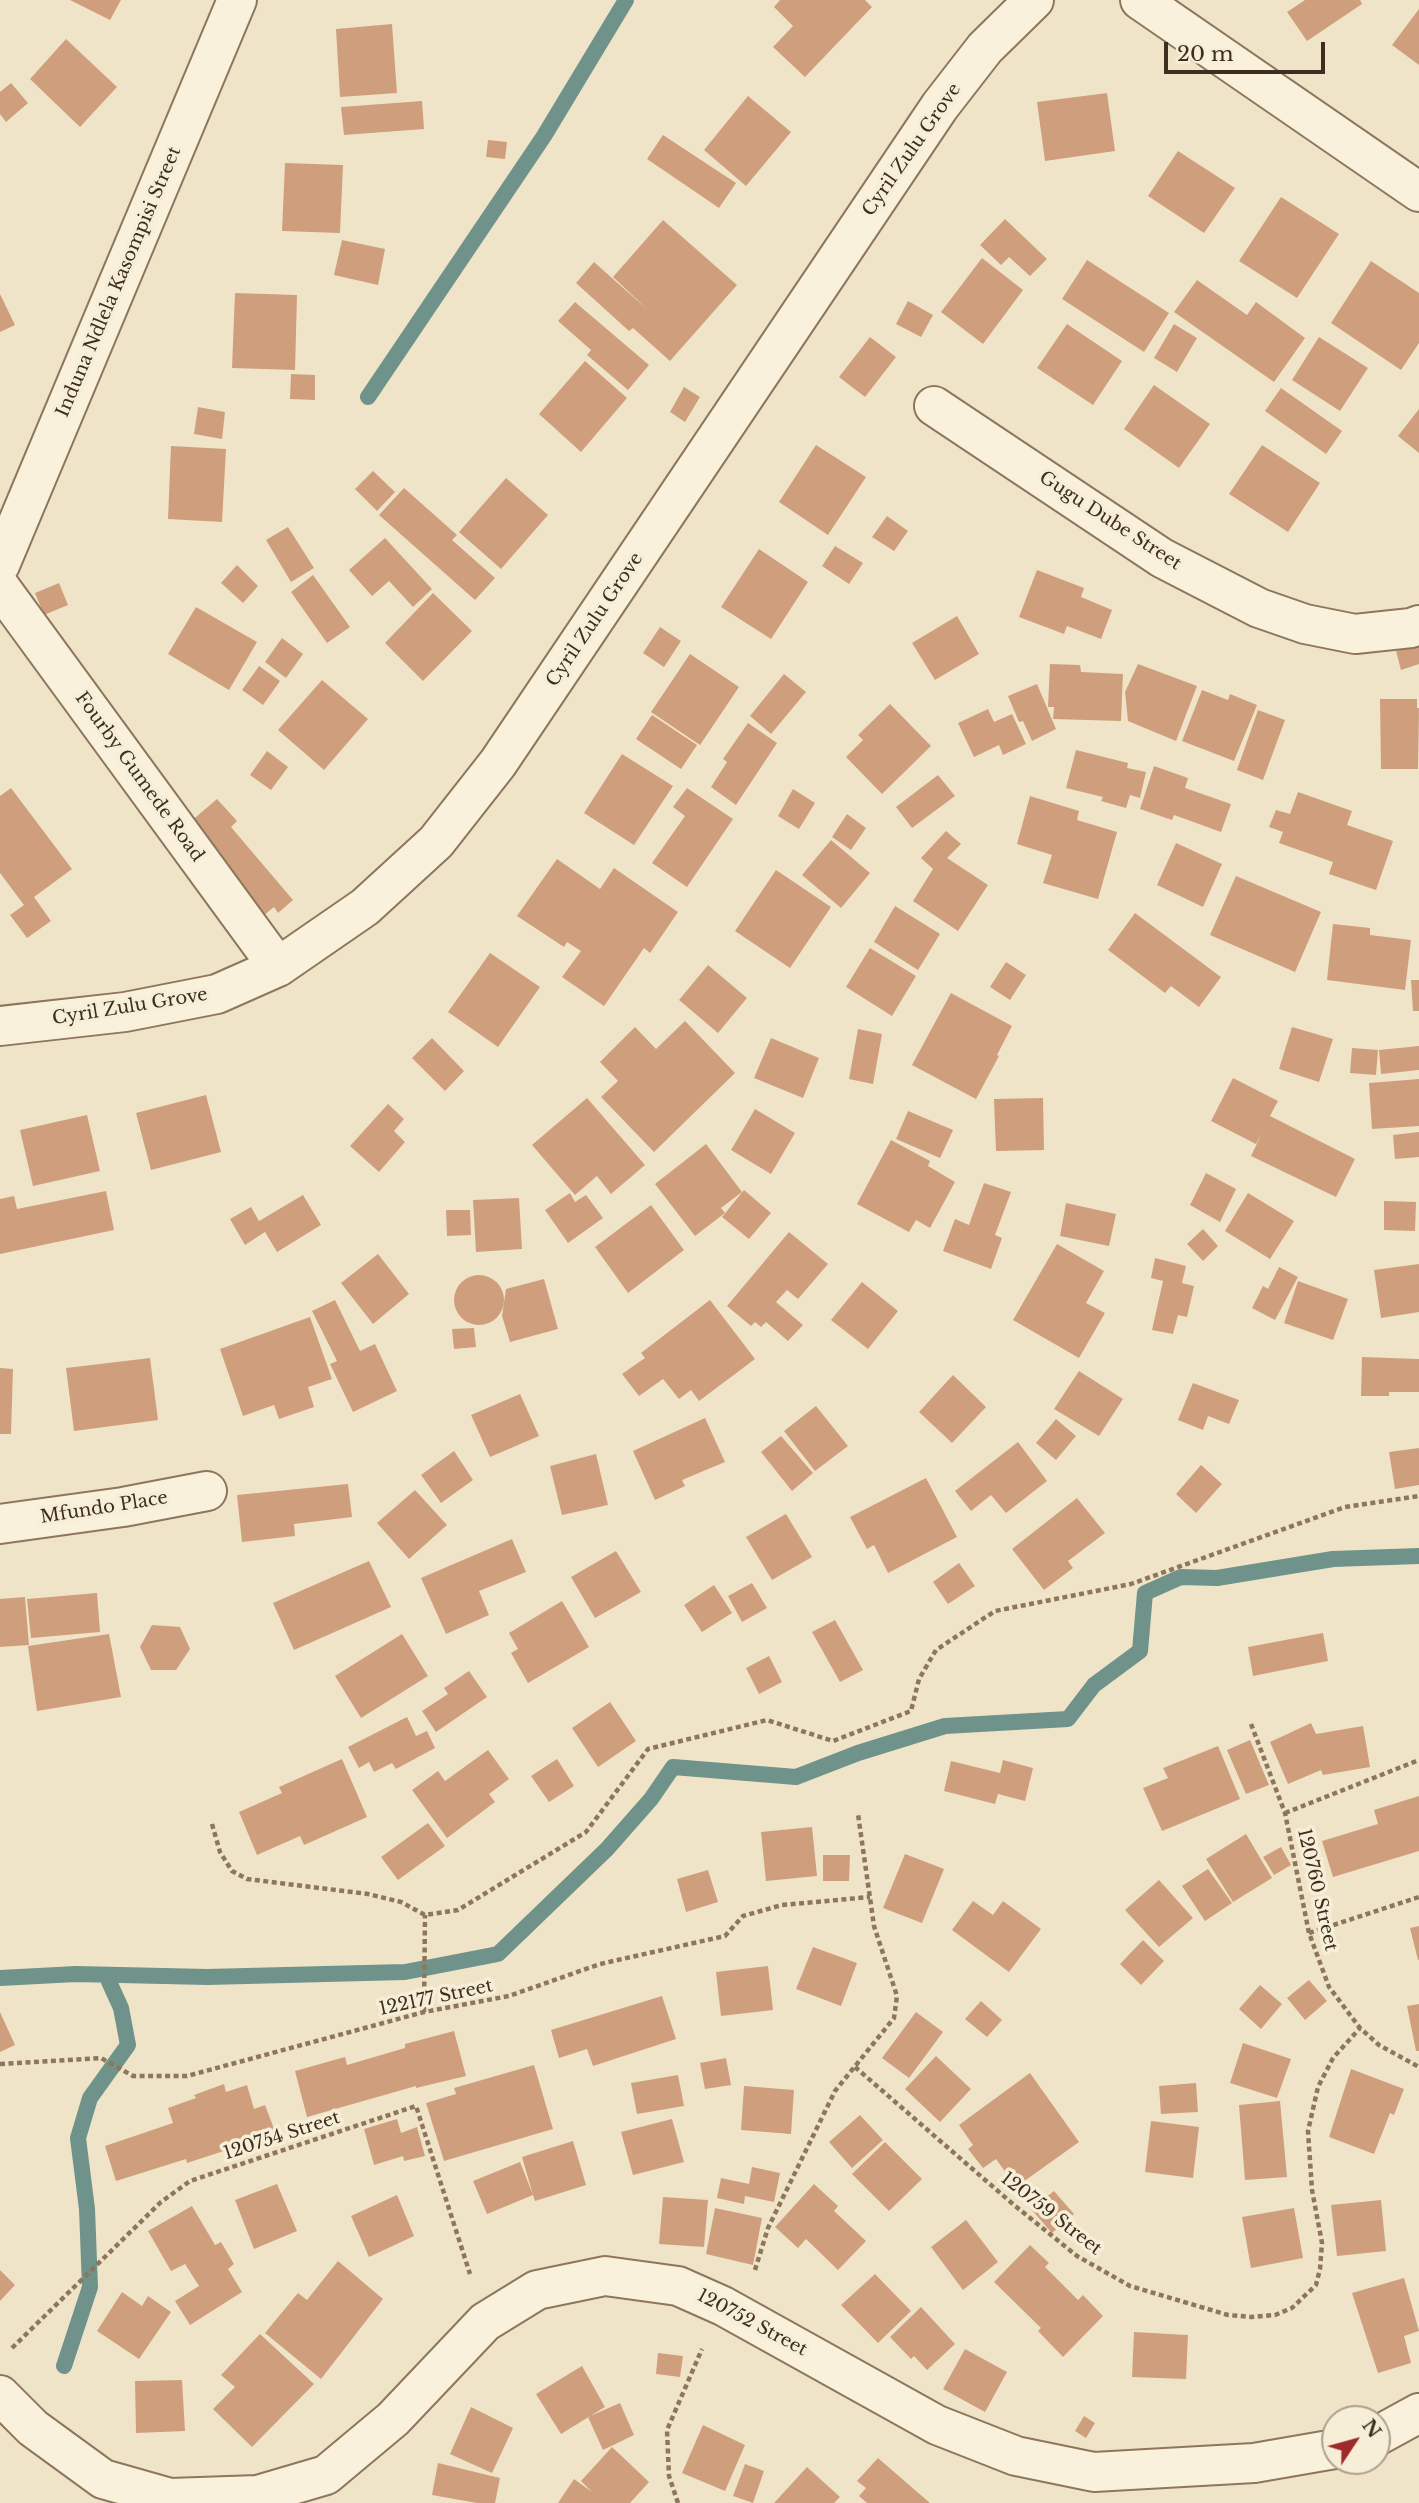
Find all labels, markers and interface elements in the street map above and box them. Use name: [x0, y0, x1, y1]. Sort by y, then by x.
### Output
scale bar: [1167, 28, 1328, 72]
text: 20 m: [1177, 41, 1234, 67]
street label: Cyril Zulu Grove: [858, 80, 966, 220]
street label: Induna Ndlela Kasompisi Street: [52, 143, 186, 421]
street label: Gugu Dube Street: [1035, 467, 1185, 575]
street label: Cyril Zulu Grove: [542, 549, 648, 691]
street label: Fourby Gumede Road: [70, 688, 208, 866]
street label: Cyril Zulu Grove: [51, 984, 209, 1030]
street label: Mfundo Place: [39, 1487, 169, 1529]
street label: 120760 Street: [1292, 1827, 1342, 1953]
street label: 122177 Street: [377, 1975, 495, 2021]
street label: 120754 Street: [221, 2107, 343, 2165]
street label: 120759 Street: [996, 2168, 1106, 2260]
street label: 120752 Street: [693, 2285, 811, 2361]
north arrow: [1321, 2405, 1391, 2475]
text: N: [1357, 2415, 1386, 2443]

